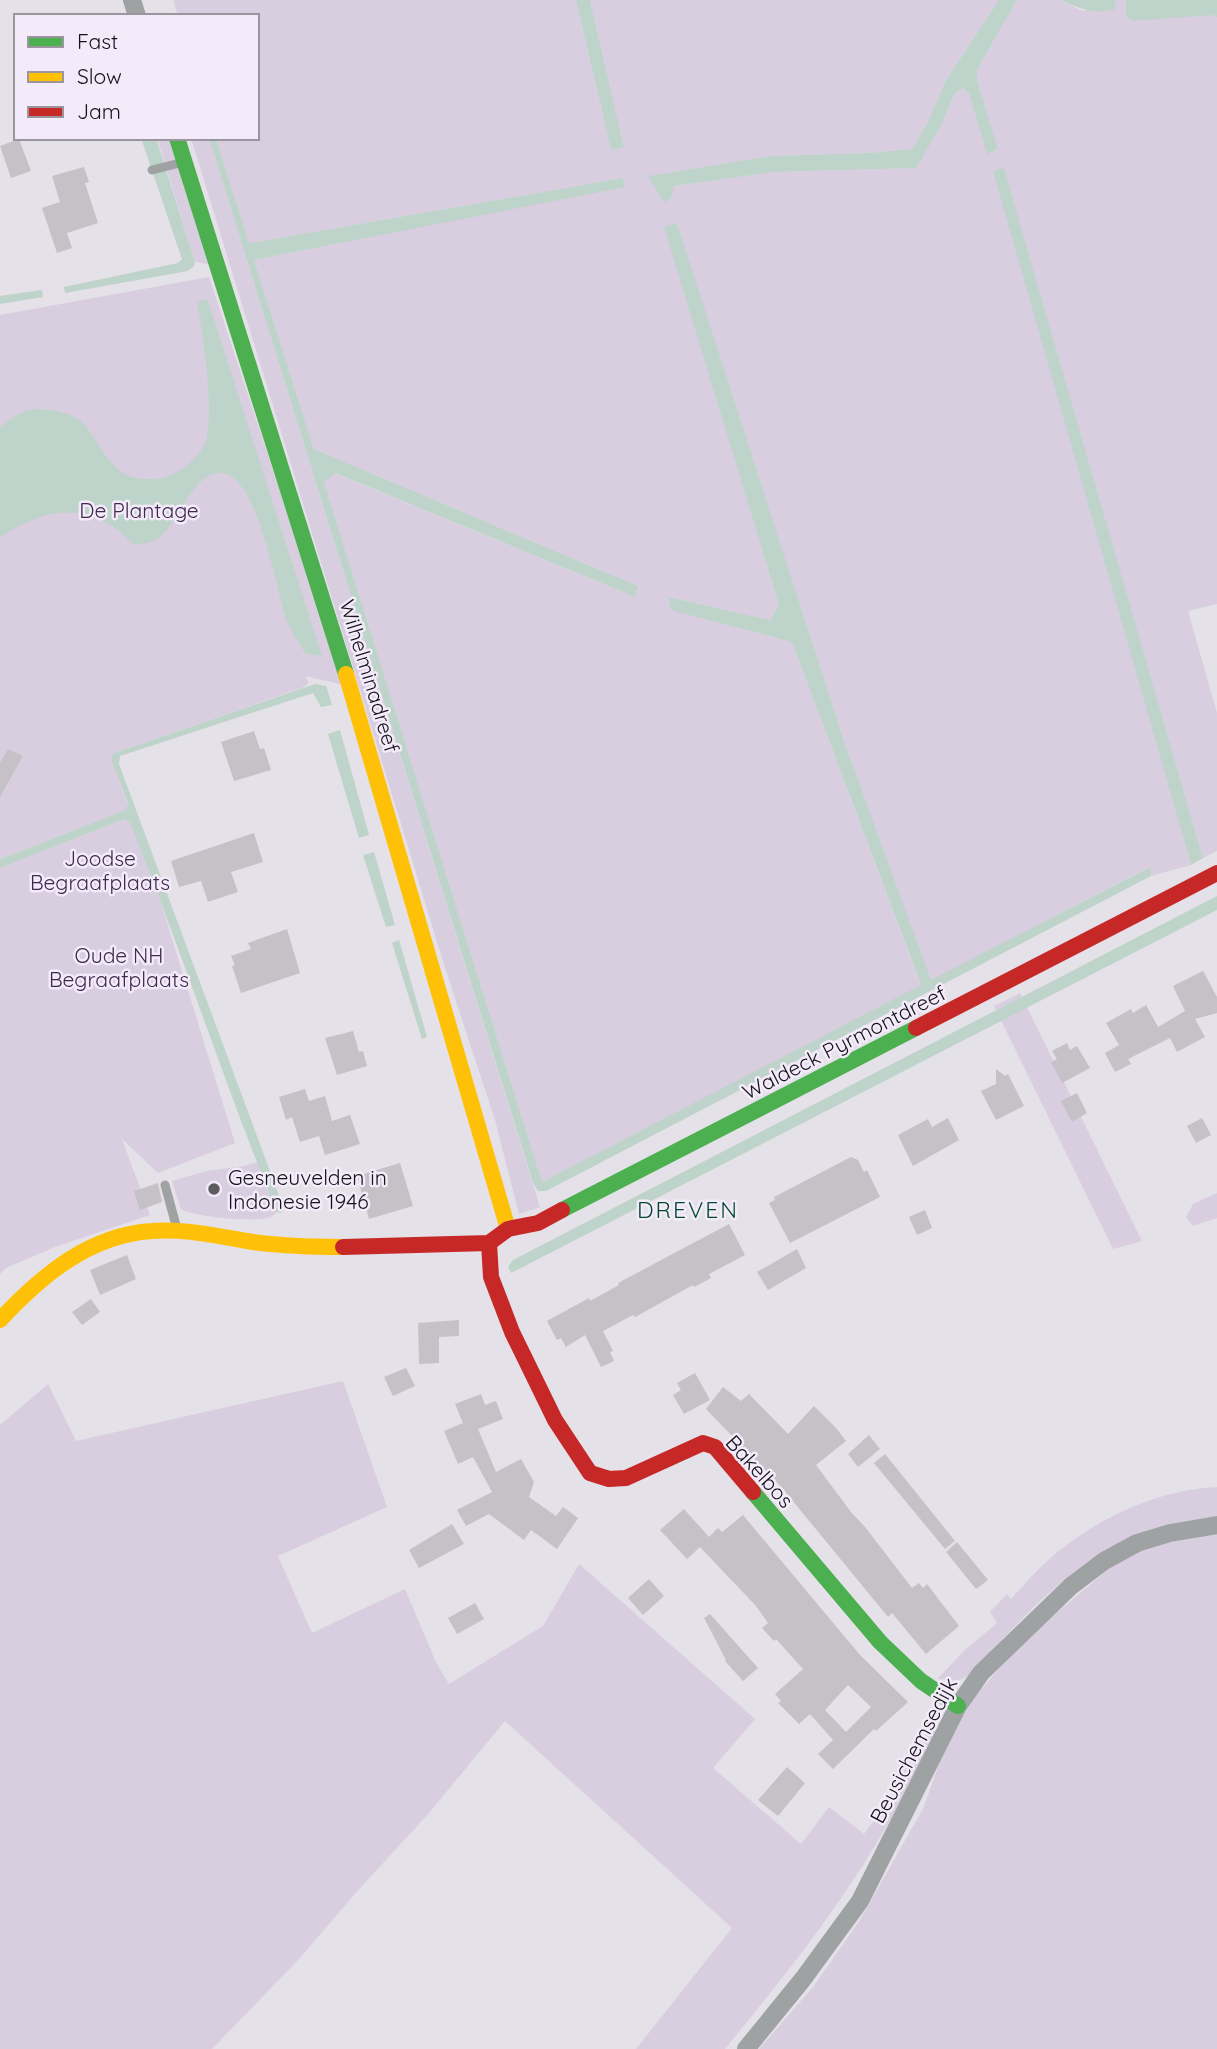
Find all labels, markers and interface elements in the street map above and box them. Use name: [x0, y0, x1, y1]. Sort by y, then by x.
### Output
legend: [14, 14, 259, 140]
text: Fast: [77, 28, 118, 54]
text: Slow: [77, 63, 122, 89]
text: Jam: [77, 98, 121, 124]
park label: De Plantage: [79, 497, 199, 523]
street label: Wilhelminadreef: [334, 596, 406, 756]
park label: Joodse Begraafplaats: [30, 845, 170, 895]
park label: Oude NH Begraafplaats: [49, 942, 189, 992]
street label: Waldeck Pyrmontdreef: [738, 979, 951, 1105]
place label: Gesneuvelden in Indonesie 1946: [228, 1164, 387, 1214]
marker: Gesneuvelden in Indonesie 1946: [206, 1181, 222, 1197]
district label: DREVEN: [637, 1195, 739, 1224]
street label: Bakelbos: [721, 1429, 799, 1513]
street label: Beusichemsedijk: [864, 1673, 962, 1827]

